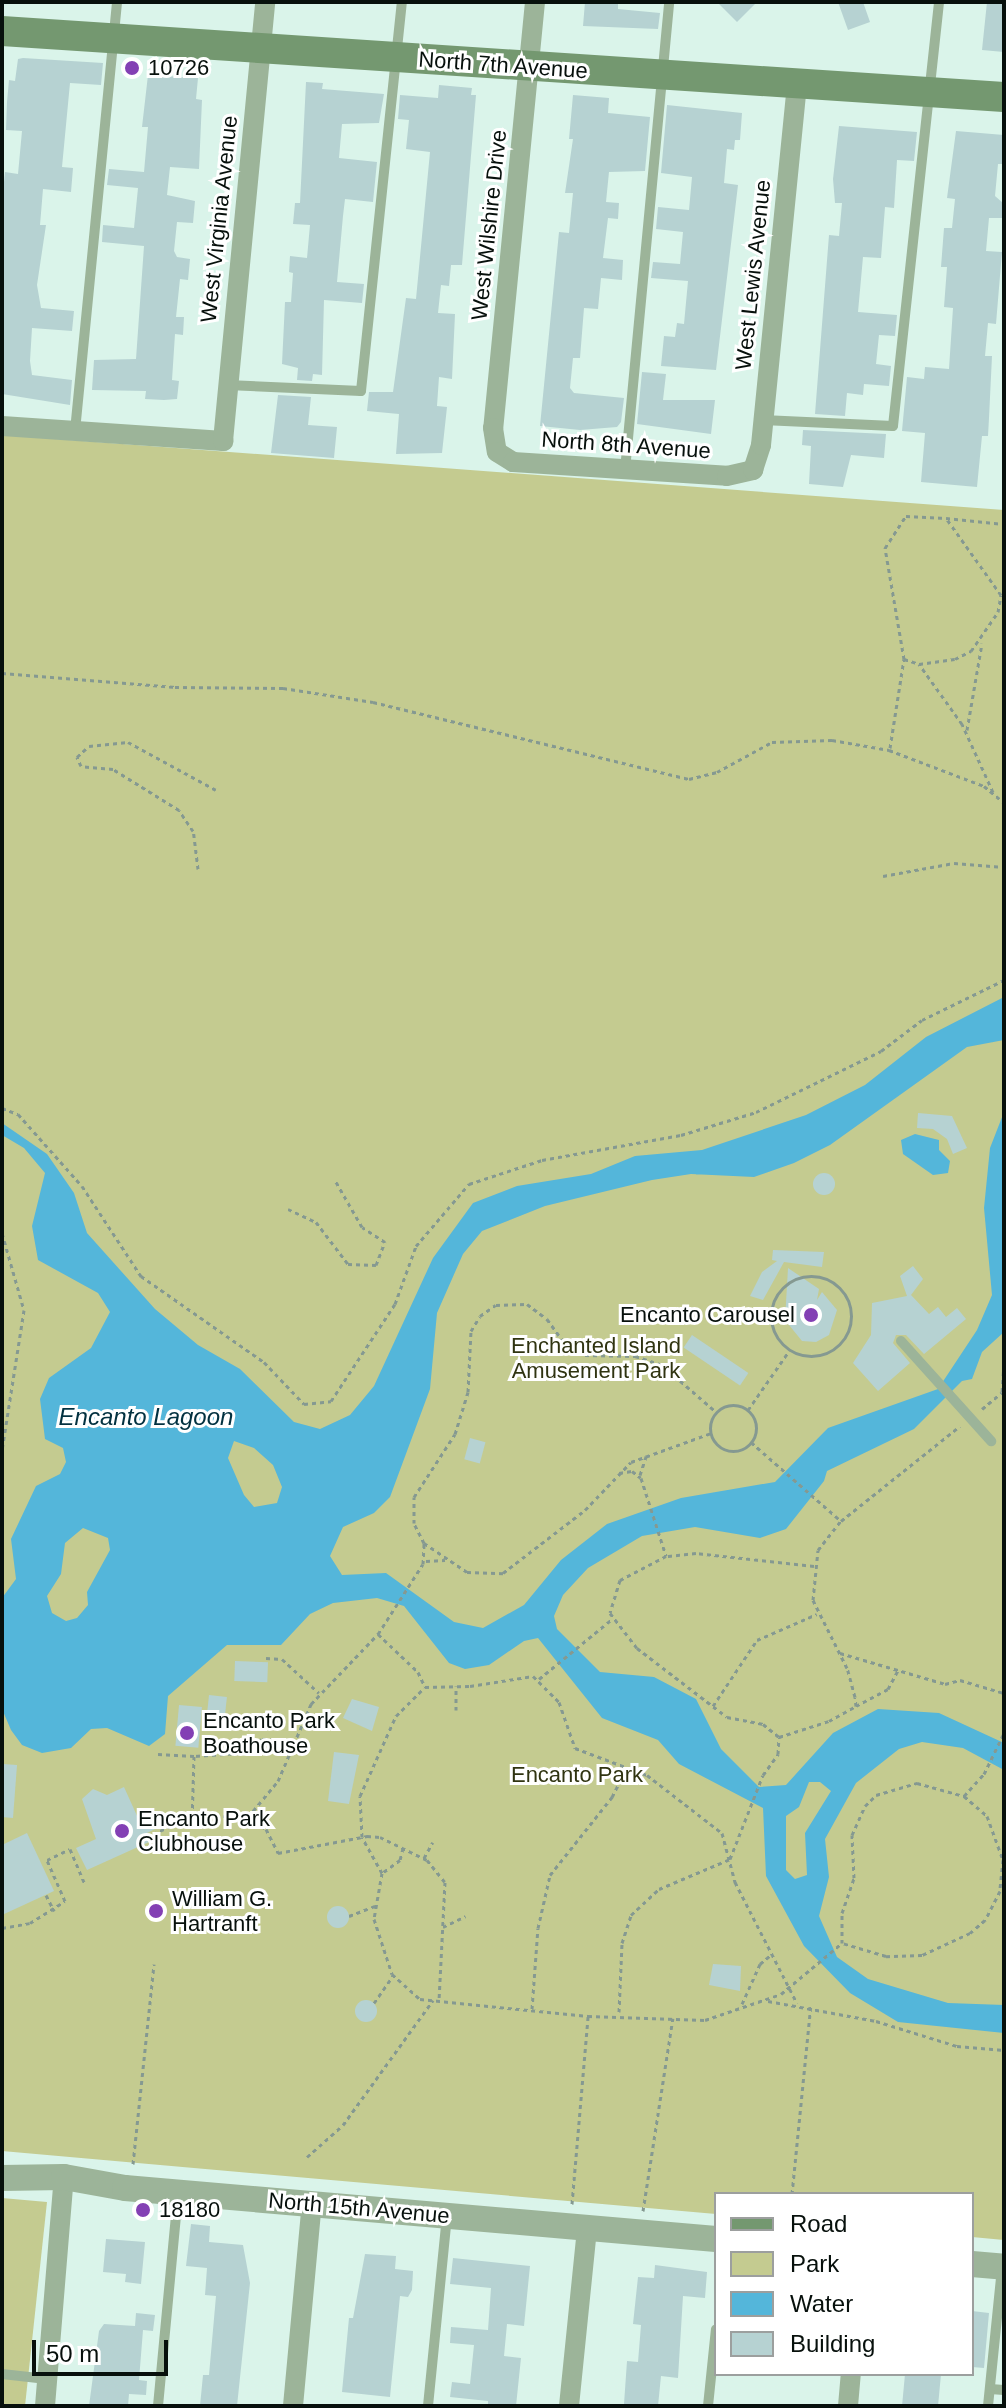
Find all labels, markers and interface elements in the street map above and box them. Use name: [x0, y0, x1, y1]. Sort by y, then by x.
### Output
street label: North 7th Avenue: [417, 46, 589, 84]
place label: 10726: [148, 55, 209, 81]
marker: 10726: [123, 59, 141, 77]
street label: West Virginia Avenue: [195, 114, 243, 324]
street label: West Wilshire Drive: [466, 128, 512, 322]
street label: West Lewis Avenue: [730, 178, 776, 372]
street label: North 8th Avenue: [540, 426, 712, 464]
place label: Encanto Carousel: [620, 1302, 795, 1328]
marker: Encanto Carousel: [802, 1306, 820, 1324]
park label: Enchanted Island Amusement Park: [511, 1332, 681, 1384]
water label: Encanto Lagoon: [59, 1403, 233, 1431]
place label: Encanto Park Boathouse: [203, 1707, 335, 1758]
marker: Encanto Park Boathouse: [178, 1724, 196, 1742]
park label: Encanto Park: [511, 1762, 643, 1788]
place label: Encanto Park Clubhouse: [138, 1805, 270, 1856]
marker: Encanto Park Clubhouse: [113, 1822, 131, 1840]
place label: William G. Hartranft: [172, 1885, 272, 1936]
marker: William G. Hartranft: [147, 1902, 165, 1920]
street label: North 15th Avenue: [267, 2187, 451, 2229]
legend: [714, 2192, 974, 2376]
place label: 18180: [159, 2197, 220, 2223]
marker: 18180: [134, 2201, 152, 2219]
text: Road: [790, 2210, 847, 2237]
text: Park: [790, 2250, 839, 2277]
text: Water: [790, 2290, 853, 2317]
scale bar: [36, 2324, 172, 2374]
text: Building: [790, 2330, 875, 2357]
text: 50 m: [46, 2340, 99, 2367]

